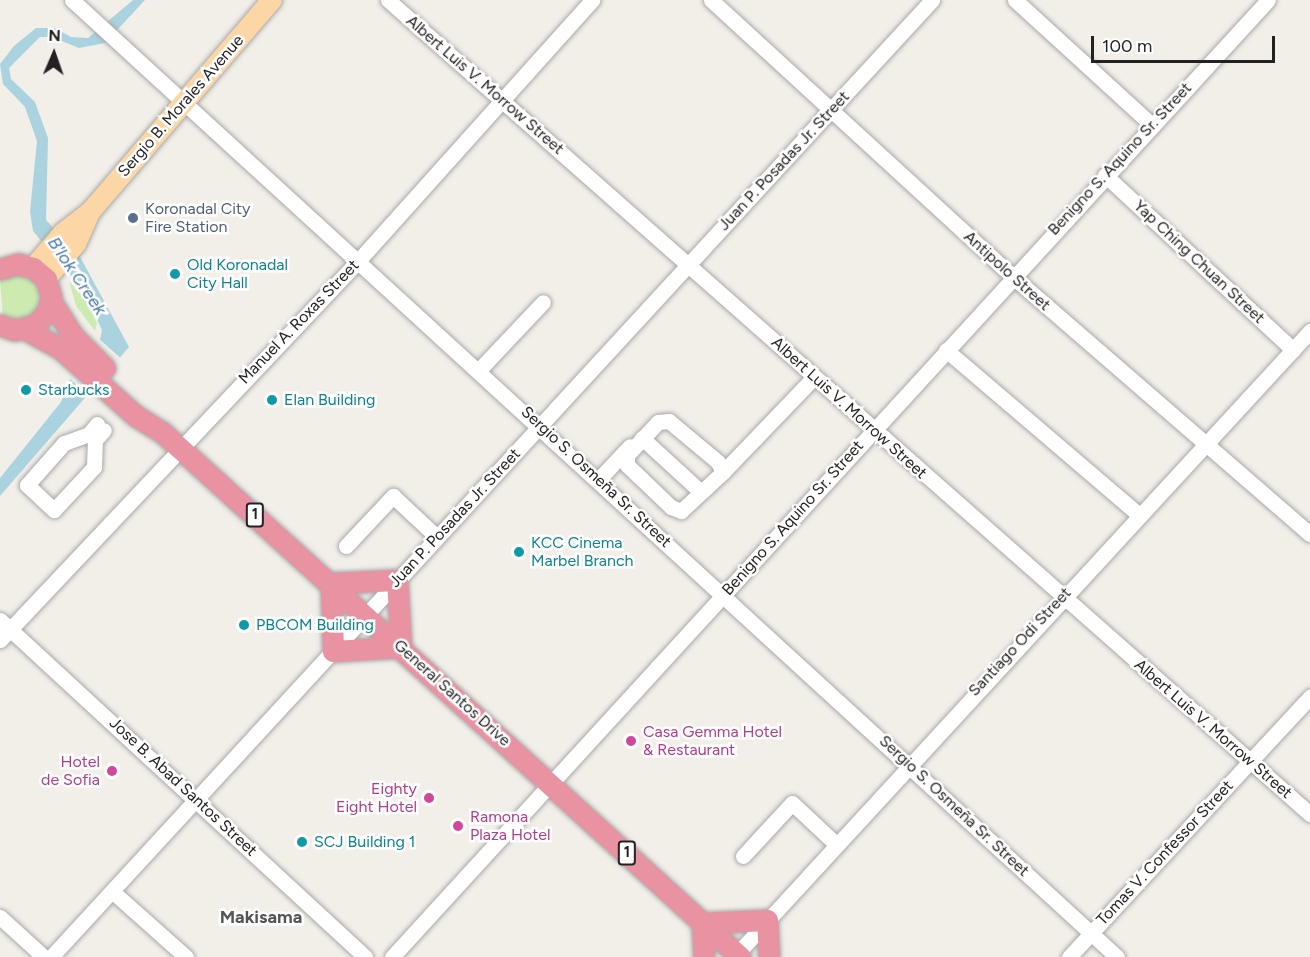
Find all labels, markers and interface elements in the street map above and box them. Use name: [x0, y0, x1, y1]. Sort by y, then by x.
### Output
street label: Albert Luis V. Morrow Street: [402, 11, 568, 159]
north arrow: [24, 24, 84, 84]
scale bar: [1094, 24, 1278, 62]
text: N: [48, 26, 61, 45]
street label: Sergio B. Morales Avenue: [114, 31, 248, 181]
text: 100 m: [1102, 35, 1152, 57]
street label: Benigno S. Aquino Sr. Street: [1044, 79, 1196, 239]
street label: Juan P. Posadas Jr. Street: [714, 87, 854, 235]
street label: Yap Ching Chuan Street: [1130, 196, 1268, 328]
place label: Koronadal City Fire Station: [145, 199, 250, 237]
marker: Koronadal City Fire Station: [126, 211, 140, 225]
street label: Antipolo Street: [960, 227, 1054, 315]
water label: B'lok Creek: [43, 233, 111, 319]
place label: Old Koronadal City Hall: [187, 255, 288, 293]
street label: Manuel A. Roxas Street: [235, 256, 363, 388]
marker: Old Koronadal City Hall: [168, 267, 182, 281]
street label: Albert Luis V. Morrow Street: [767, 333, 931, 483]
place label: Starbucks: [38, 380, 110, 400]
marker: Starbucks: [19, 383, 33, 397]
place label: Elan Building: [284, 390, 375, 410]
marker: Elan Building: [265, 393, 279, 407]
street label: Sergio S. Osmeña Sr. Street: [517, 402, 675, 552]
street label: Benigno S. Aquino Sr. Street: [718, 437, 868, 599]
street label: Juan P. Posadas Jr. Street: [385, 444, 525, 592]
road number: 1: [244, 503, 266, 527]
place label: KCC Cinema Marbel Branch: [531, 533, 634, 571]
marker: KCC Cinema Marbel Branch: [512, 545, 526, 559]
street label: Santiago Odi Street: [965, 584, 1075, 700]
place label: PBCOM Building: [256, 615, 374, 635]
marker: PBCOM Building: [237, 618, 251, 632]
street label: General Santos Drive: [390, 636, 514, 750]
street label: Albert Luis V. Morrow Street: [1130, 655, 1296, 803]
street label: Jose B. Abad Santos Street: [105, 714, 261, 860]
place label: Casa Gemma Hotel & Restaurant: [643, 722, 782, 760]
street label: Sergio S. Osmeña Sr. Street: [875, 731, 1033, 881]
marker: Casa Gemma Hotel & Restaurant: [624, 734, 638, 748]
place label: Hotel de Sofia: [41, 752, 100, 790]
marker: Hotel de Sofia: [105, 764, 119, 778]
street label: Tomas V. Confessor Street: [1093, 776, 1237, 930]
place label: Eighty Eight Hotel: [336, 779, 417, 817]
marker: Eighty Eight Hotel: [422, 791, 436, 805]
place label: Ramona Plaza Hotel: [470, 807, 550, 845]
marker: Ramona Plaza Hotel: [451, 819, 465, 833]
place label: SCJ Building 1: [314, 832, 415, 852]
marker: SCJ Building 1: [295, 835, 309, 849]
road number: 1: [616, 841, 638, 865]
district label: Makisama: [220, 906, 302, 928]

